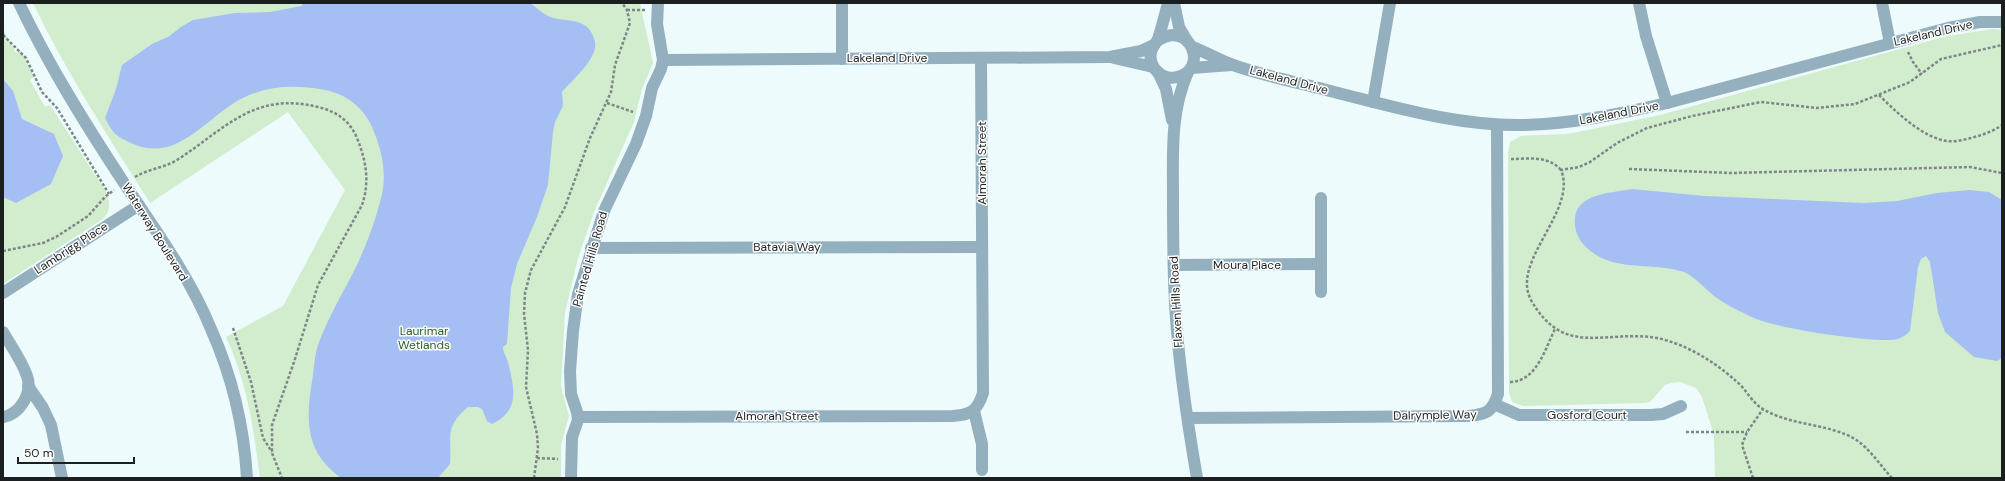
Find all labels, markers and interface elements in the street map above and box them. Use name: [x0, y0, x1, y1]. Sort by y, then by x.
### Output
street label: Lakeland Drive: [1892, 16, 1974, 50]
street label: Lakeland Drive: [847, 50, 927, 66]
street label: Lakeland Drive: [1248, 62, 1330, 98]
street label: Lakeland Drive: [1578, 97, 1660, 129]
street label: Almorah Street: [974, 121, 990, 205]
street label: Waterway Boulevard: [118, 180, 192, 284]
street label: Painted Hills Road: [569, 209, 611, 309]
street label: Lambrigg Place: [31, 218, 111, 278]
street label: Batavia Way: [753, 239, 821, 255]
street label: Flaxen Hills Road: [1166, 256, 1186, 348]
street label: Moura Place: [1213, 257, 1281, 273]
park label: Laurimar Wetlands: [398, 323, 450, 353]
street label: Dalrymple Way: [1393, 406, 1477, 424]
street label: Gosford Court: [1547, 407, 1627, 423]
street label: Almorah Street: [735, 408, 819, 424]
scale bar: [18, 439, 134, 465]
text: 50 m: [24, 445, 53, 461]

